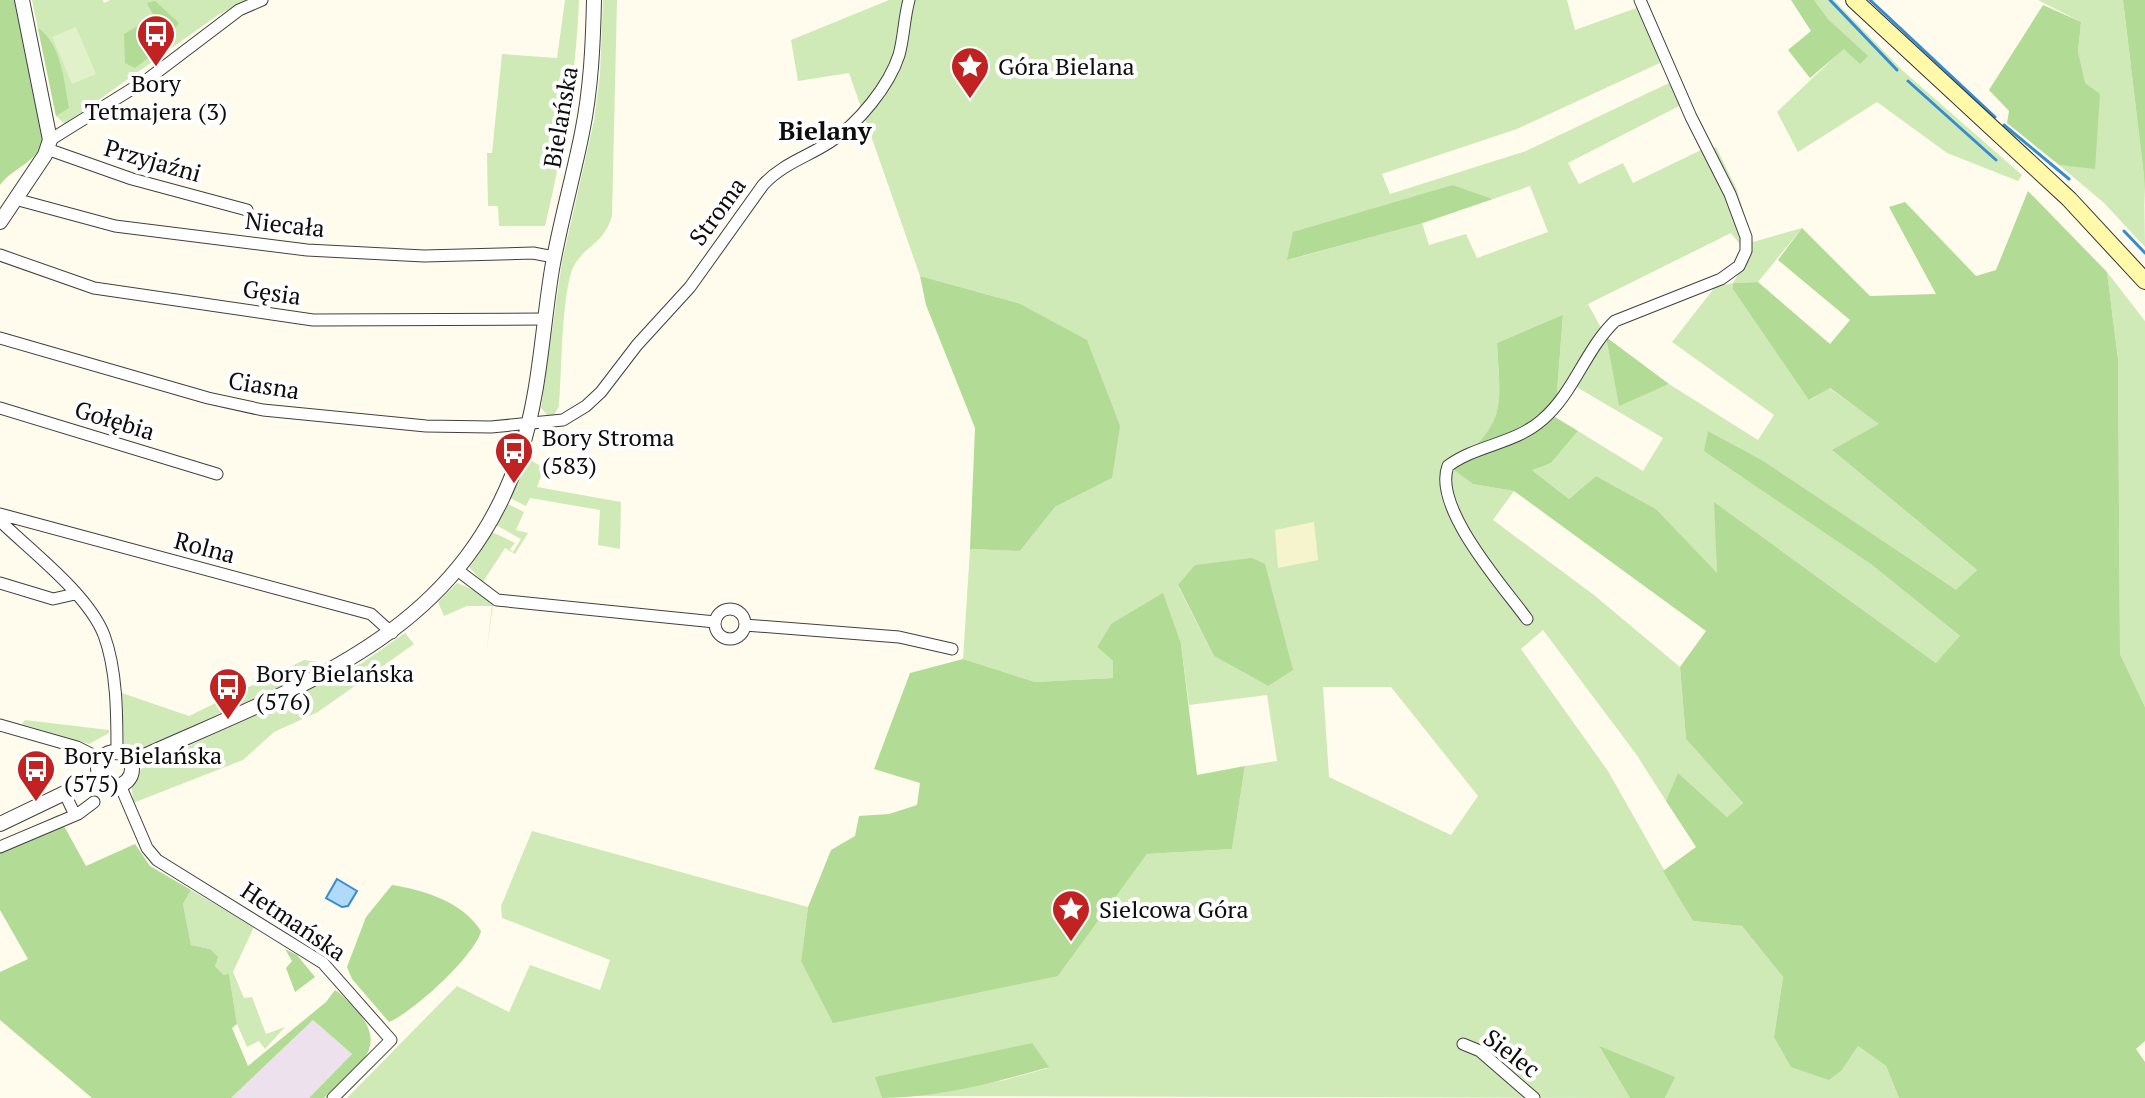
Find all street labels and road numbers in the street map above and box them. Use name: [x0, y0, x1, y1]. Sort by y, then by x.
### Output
street label: Bielańska: [535, 64, 585, 170]
street label: Przyjaźni: [101, 131, 205, 189]
street label: Stroma: [681, 170, 753, 252]
street label: Niecała: [244, 204, 326, 244]
street label: Gęsia: [241, 272, 303, 312]
street label: Ciasna: [226, 364, 302, 406]
street label: Gołębia: [71, 393, 159, 447]
street label: Rolna: [171, 524, 239, 570]
street label: Hetmańska: [235, 874, 353, 968]
street label: Sielec: [1477, 1021, 1547, 1085]

